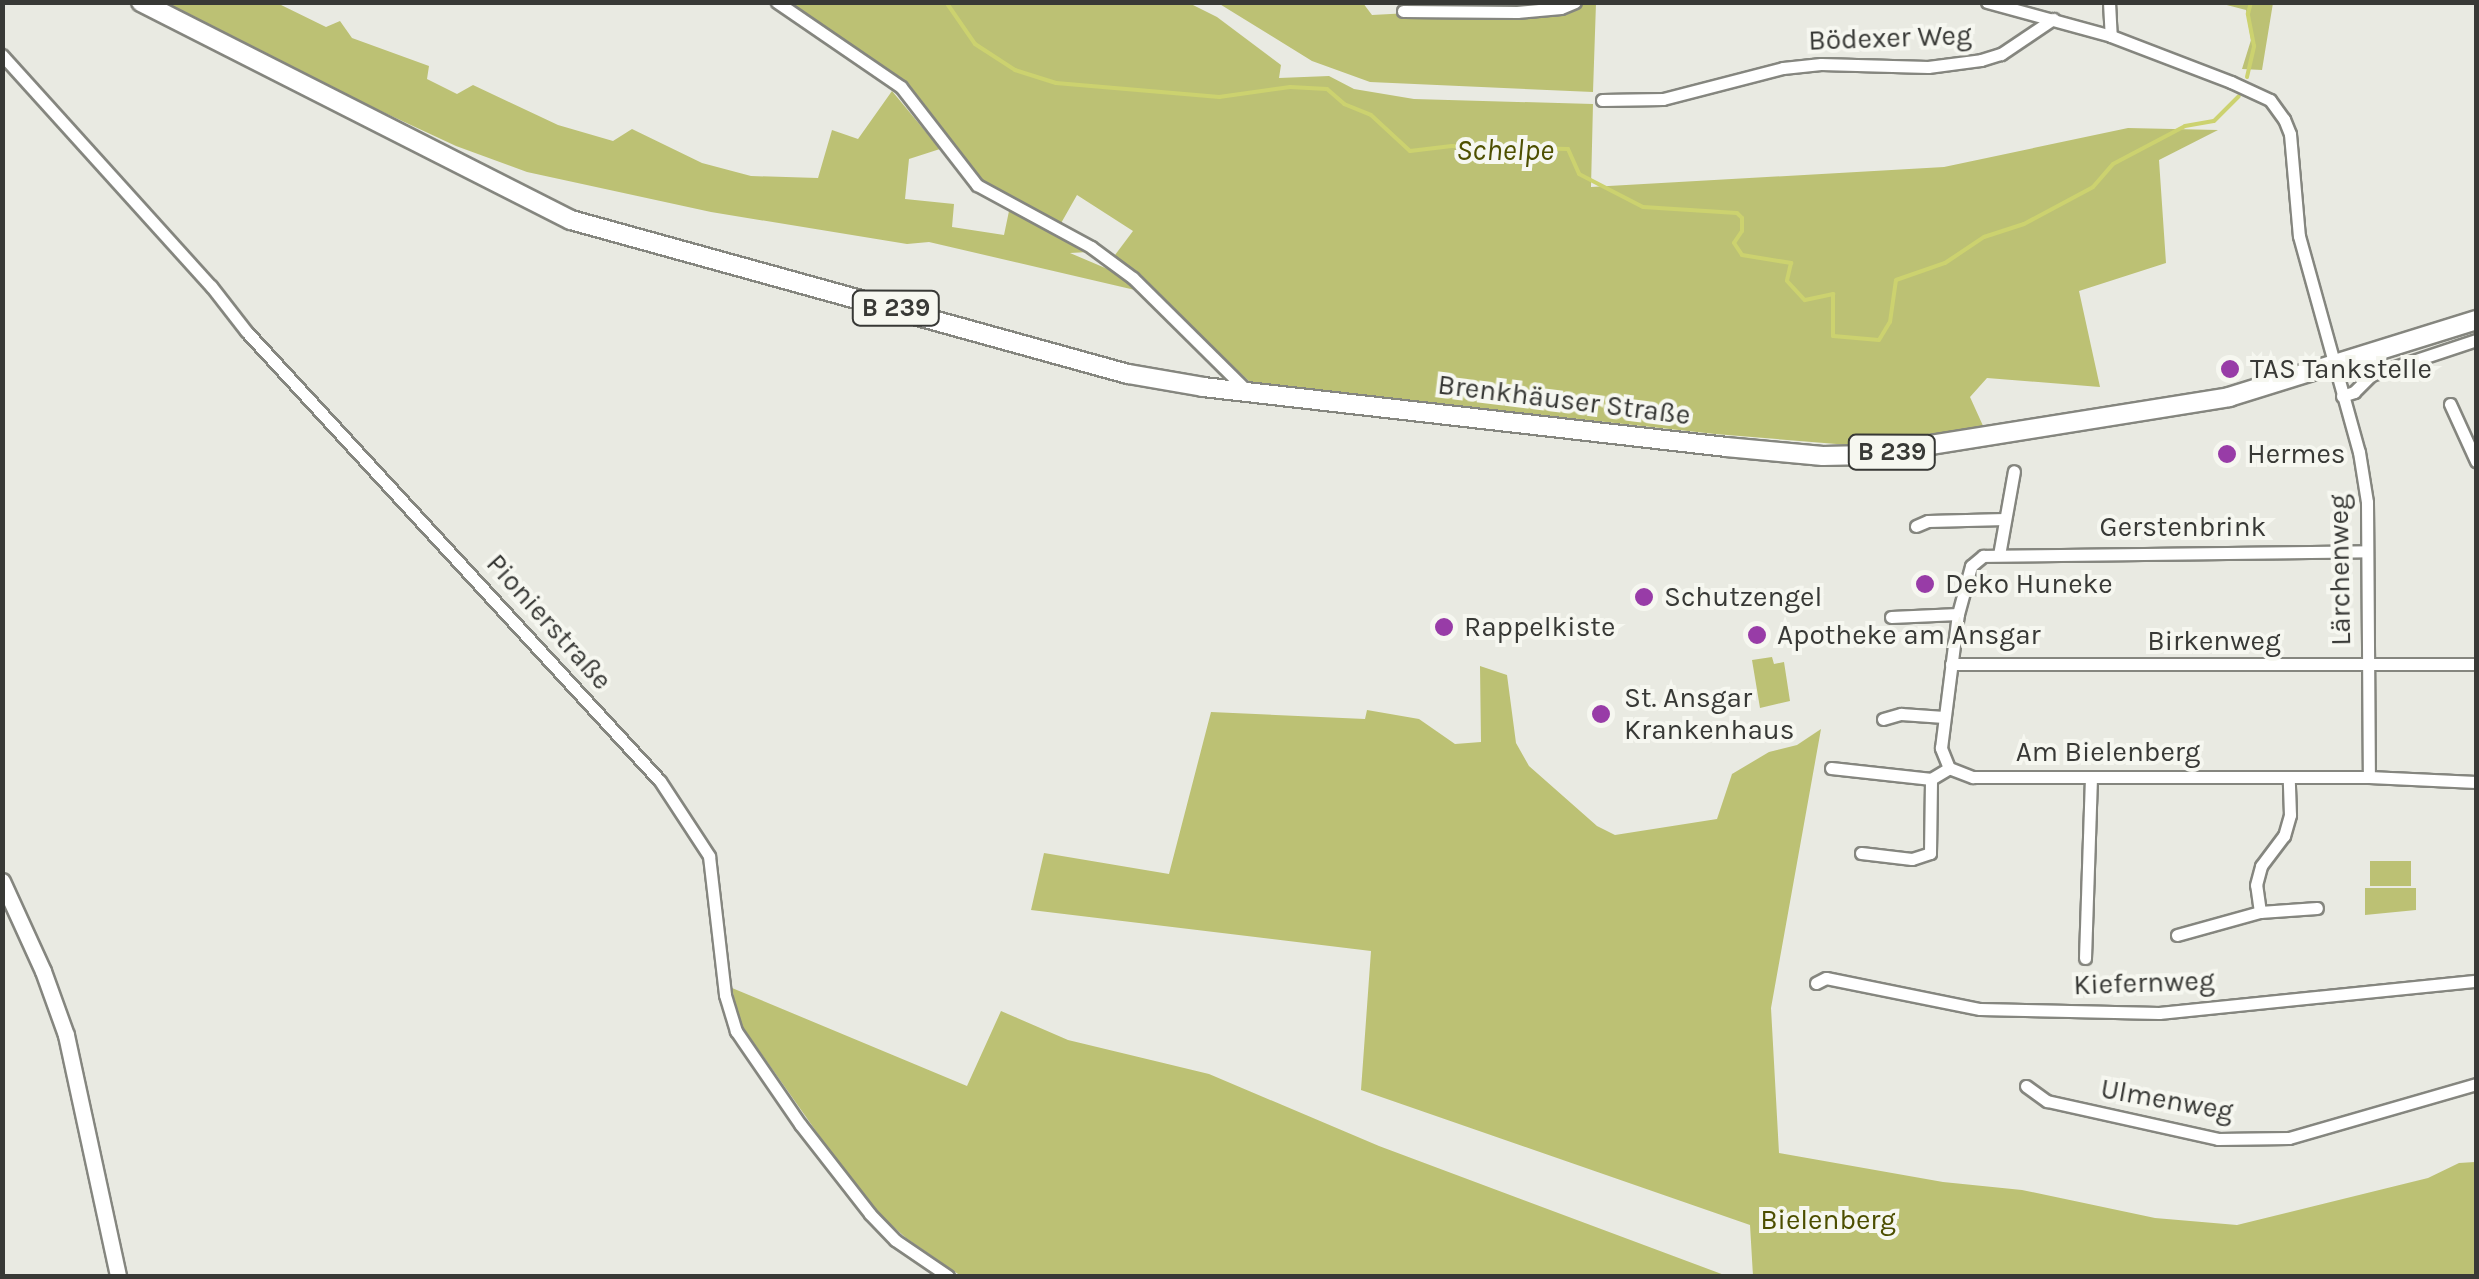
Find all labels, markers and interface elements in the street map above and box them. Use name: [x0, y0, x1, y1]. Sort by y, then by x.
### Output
street label: Bödexer Weg: [1808, 18, 1972, 58]
water label: Schelpe: [1456, 132, 1554, 168]
road number: B 239: [851, 288, 941, 328]
place label: TAS Tankstelle: [2250, 352, 2432, 386]
marker: TAS Tankstelle: [2219, 358, 2241, 380]
street label: Brenkhäuser Straße: [1436, 368, 1692, 432]
road number: B 239: [1847, 432, 1937, 472]
place label: Hermes: [2247, 437, 2346, 471]
marker: Hermes: [2216, 443, 2238, 465]
street label: Lärchenweg: [2322, 494, 2358, 646]
street label: Gerstenbrink: [2100, 510, 2266, 544]
street label: Pionierstraße: [479, 547, 619, 697]
place label: Deko Huneke: [1945, 567, 2113, 601]
marker: Deko Huneke: [1914, 573, 1936, 595]
place label: Schutzengel: [1664, 580, 1822, 614]
marker: Schutzengel: [1633, 586, 1655, 608]
place label: Rappelkiste: [1464, 610, 1615, 644]
marker: Rappelkiste: [1433, 616, 1455, 638]
place label: Apotheke am Ansgar: [1777, 618, 2041, 652]
marker: Apotheke am Ansgar: [1746, 624, 1768, 646]
street label: Birkenweg: [2147, 624, 2281, 658]
place label: St. Ansgar Krankenhaus: [1624, 681, 1794, 747]
marker: St. Ansgar Krankenhaus: [1588, 701, 1614, 727]
street label: Am Bielenberg: [2016, 735, 2200, 769]
street label: Kiefernweg: [2073, 964, 2215, 1002]
street label: Ulmenweg: [2098, 1072, 2236, 1128]
park label: Bielenberg: [1760, 1203, 1896, 1237]

